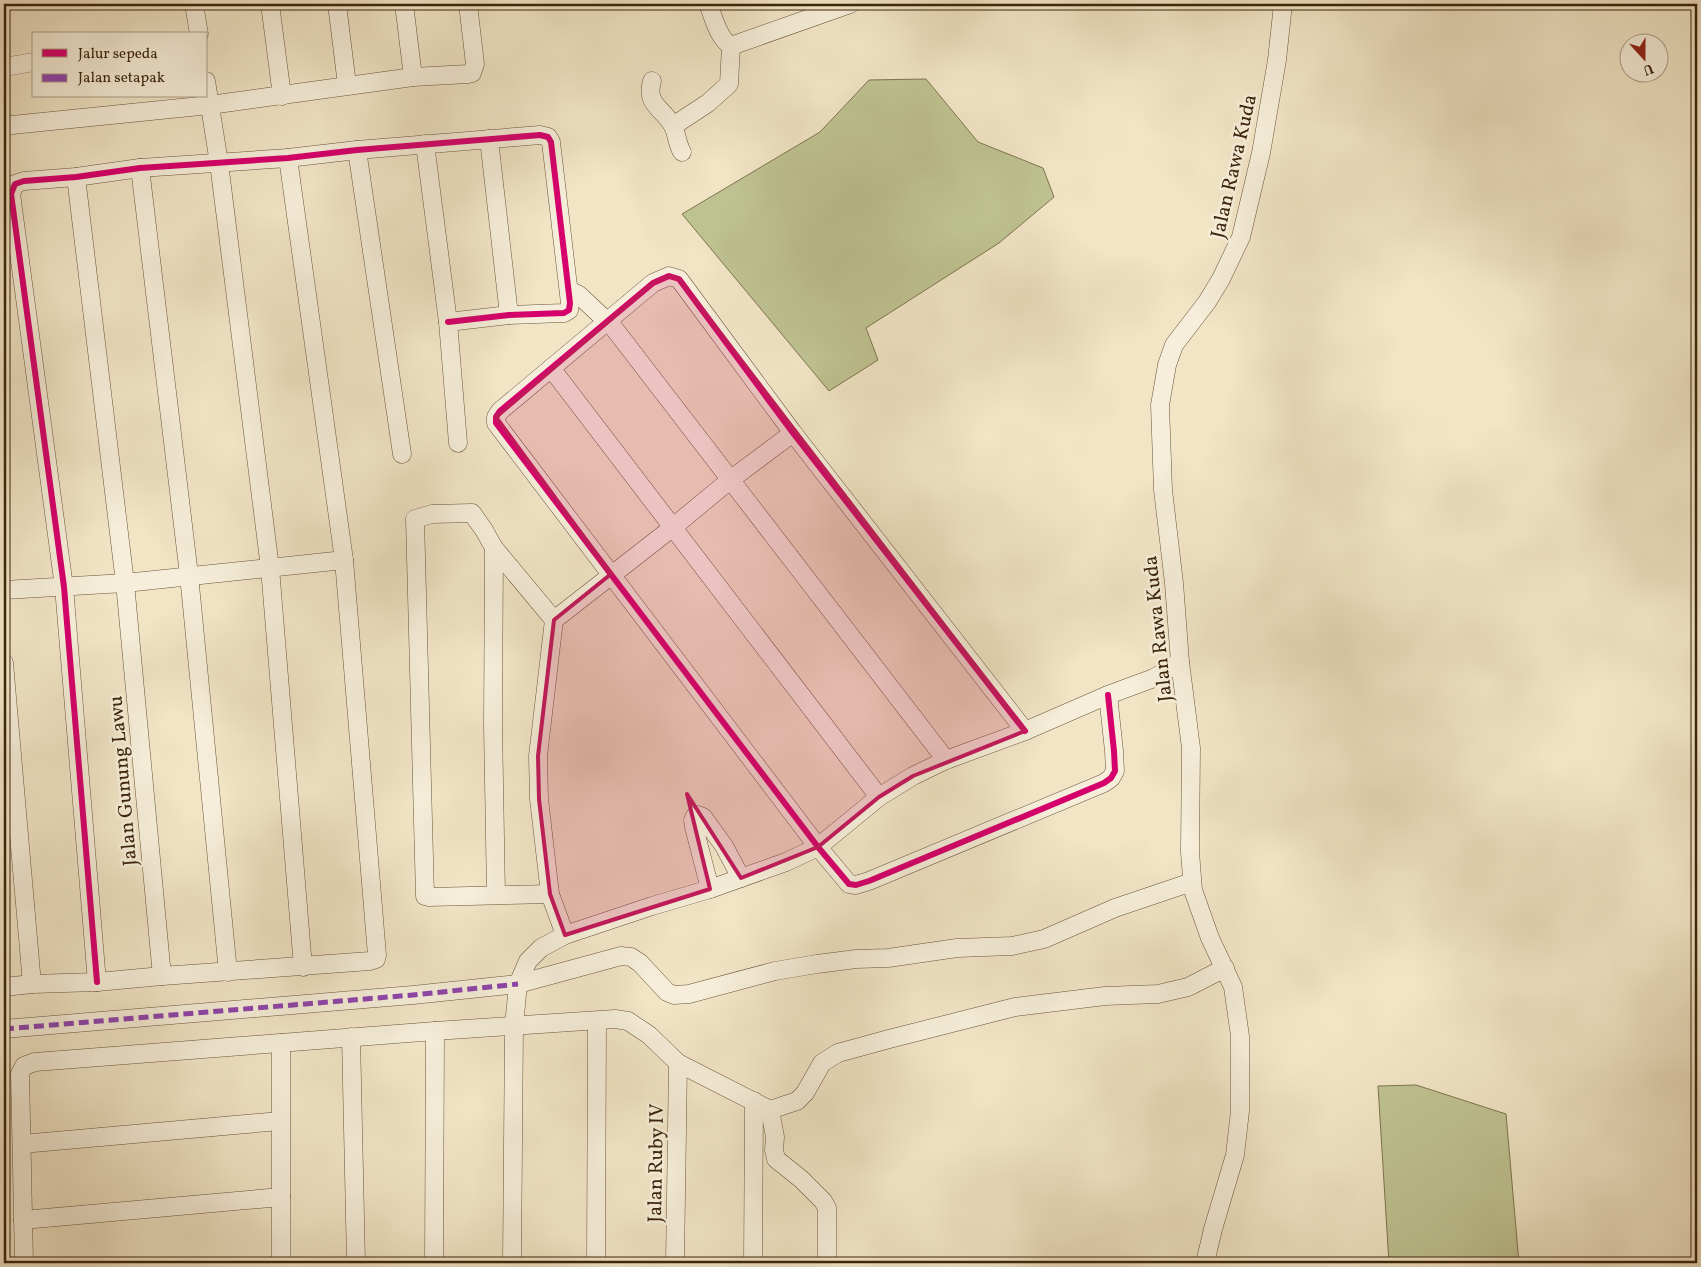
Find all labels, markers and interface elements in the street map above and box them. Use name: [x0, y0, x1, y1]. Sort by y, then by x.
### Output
legend: [32, 32, 208, 98]
north arrow: [1618, 32, 1668, 82]
text: Jalur sepeda: [78, 44, 158, 65]
text: U: [1640, 58, 1656, 79]
text: Jalan setapak: [78, 68, 165, 89]
street label: Jalan Rawa Kuda: [1205, 92, 1265, 241]
street label: Jalan Rawa Kuda: [1137, 554, 1181, 703]
street label: Jalan Gunung Lawu: [103, 694, 145, 867]
street label: Jalan Ruby IV: [642, 1103, 672, 1223]

